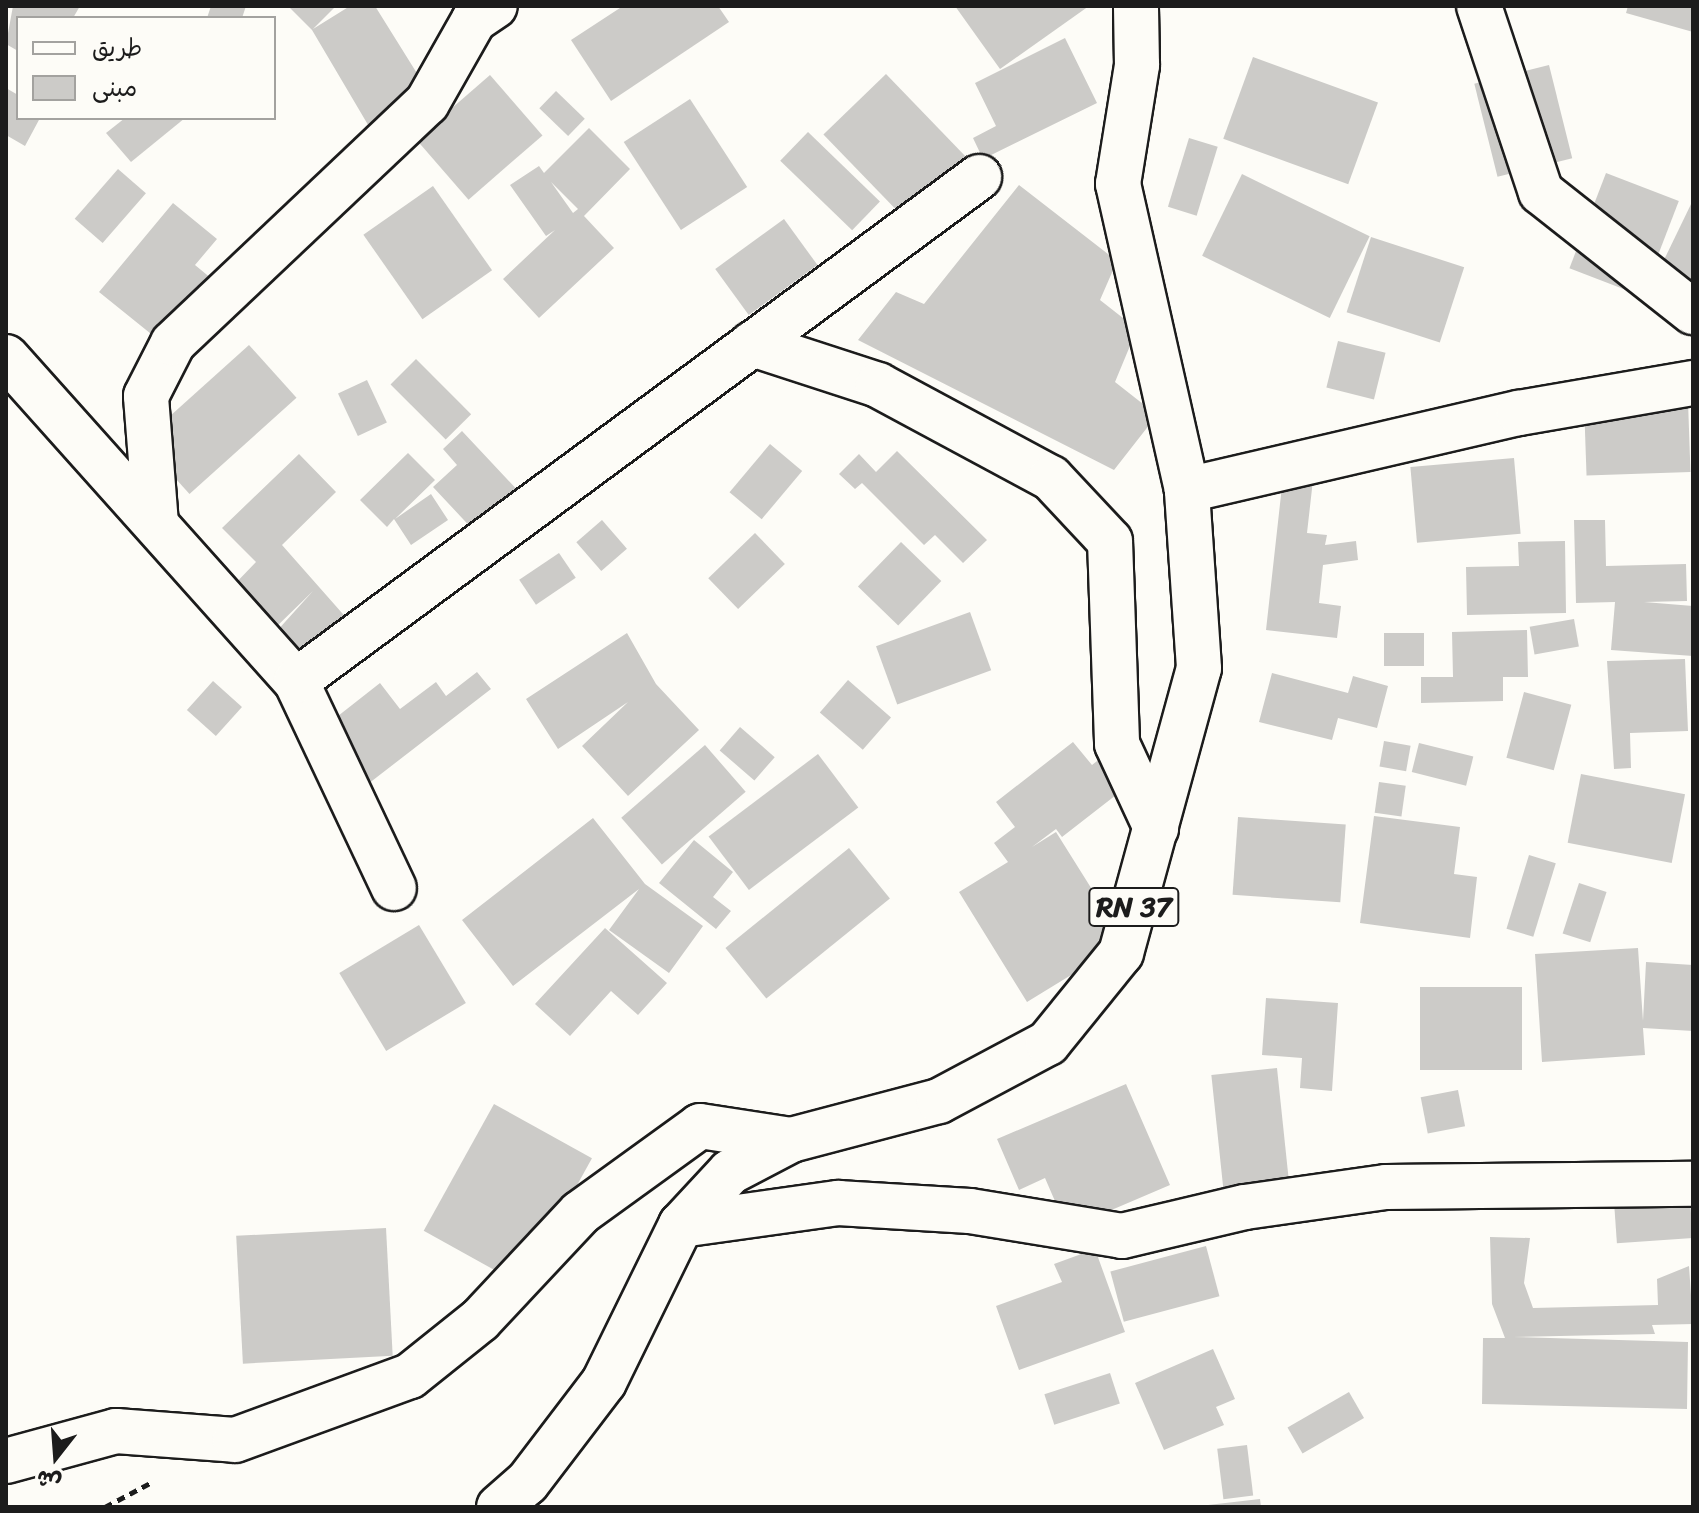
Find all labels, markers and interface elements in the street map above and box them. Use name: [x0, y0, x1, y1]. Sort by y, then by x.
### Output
legend: [16, 16, 276, 120]
text: طريق: [92, 27, 142, 69]
text: مبنى: [92, 67, 137, 109]
road number: RN 37: [1088, 883, 1180, 931]
north arrow: [16, 1417, 96, 1497]
text: ش: [32, 1458, 66, 1503]

